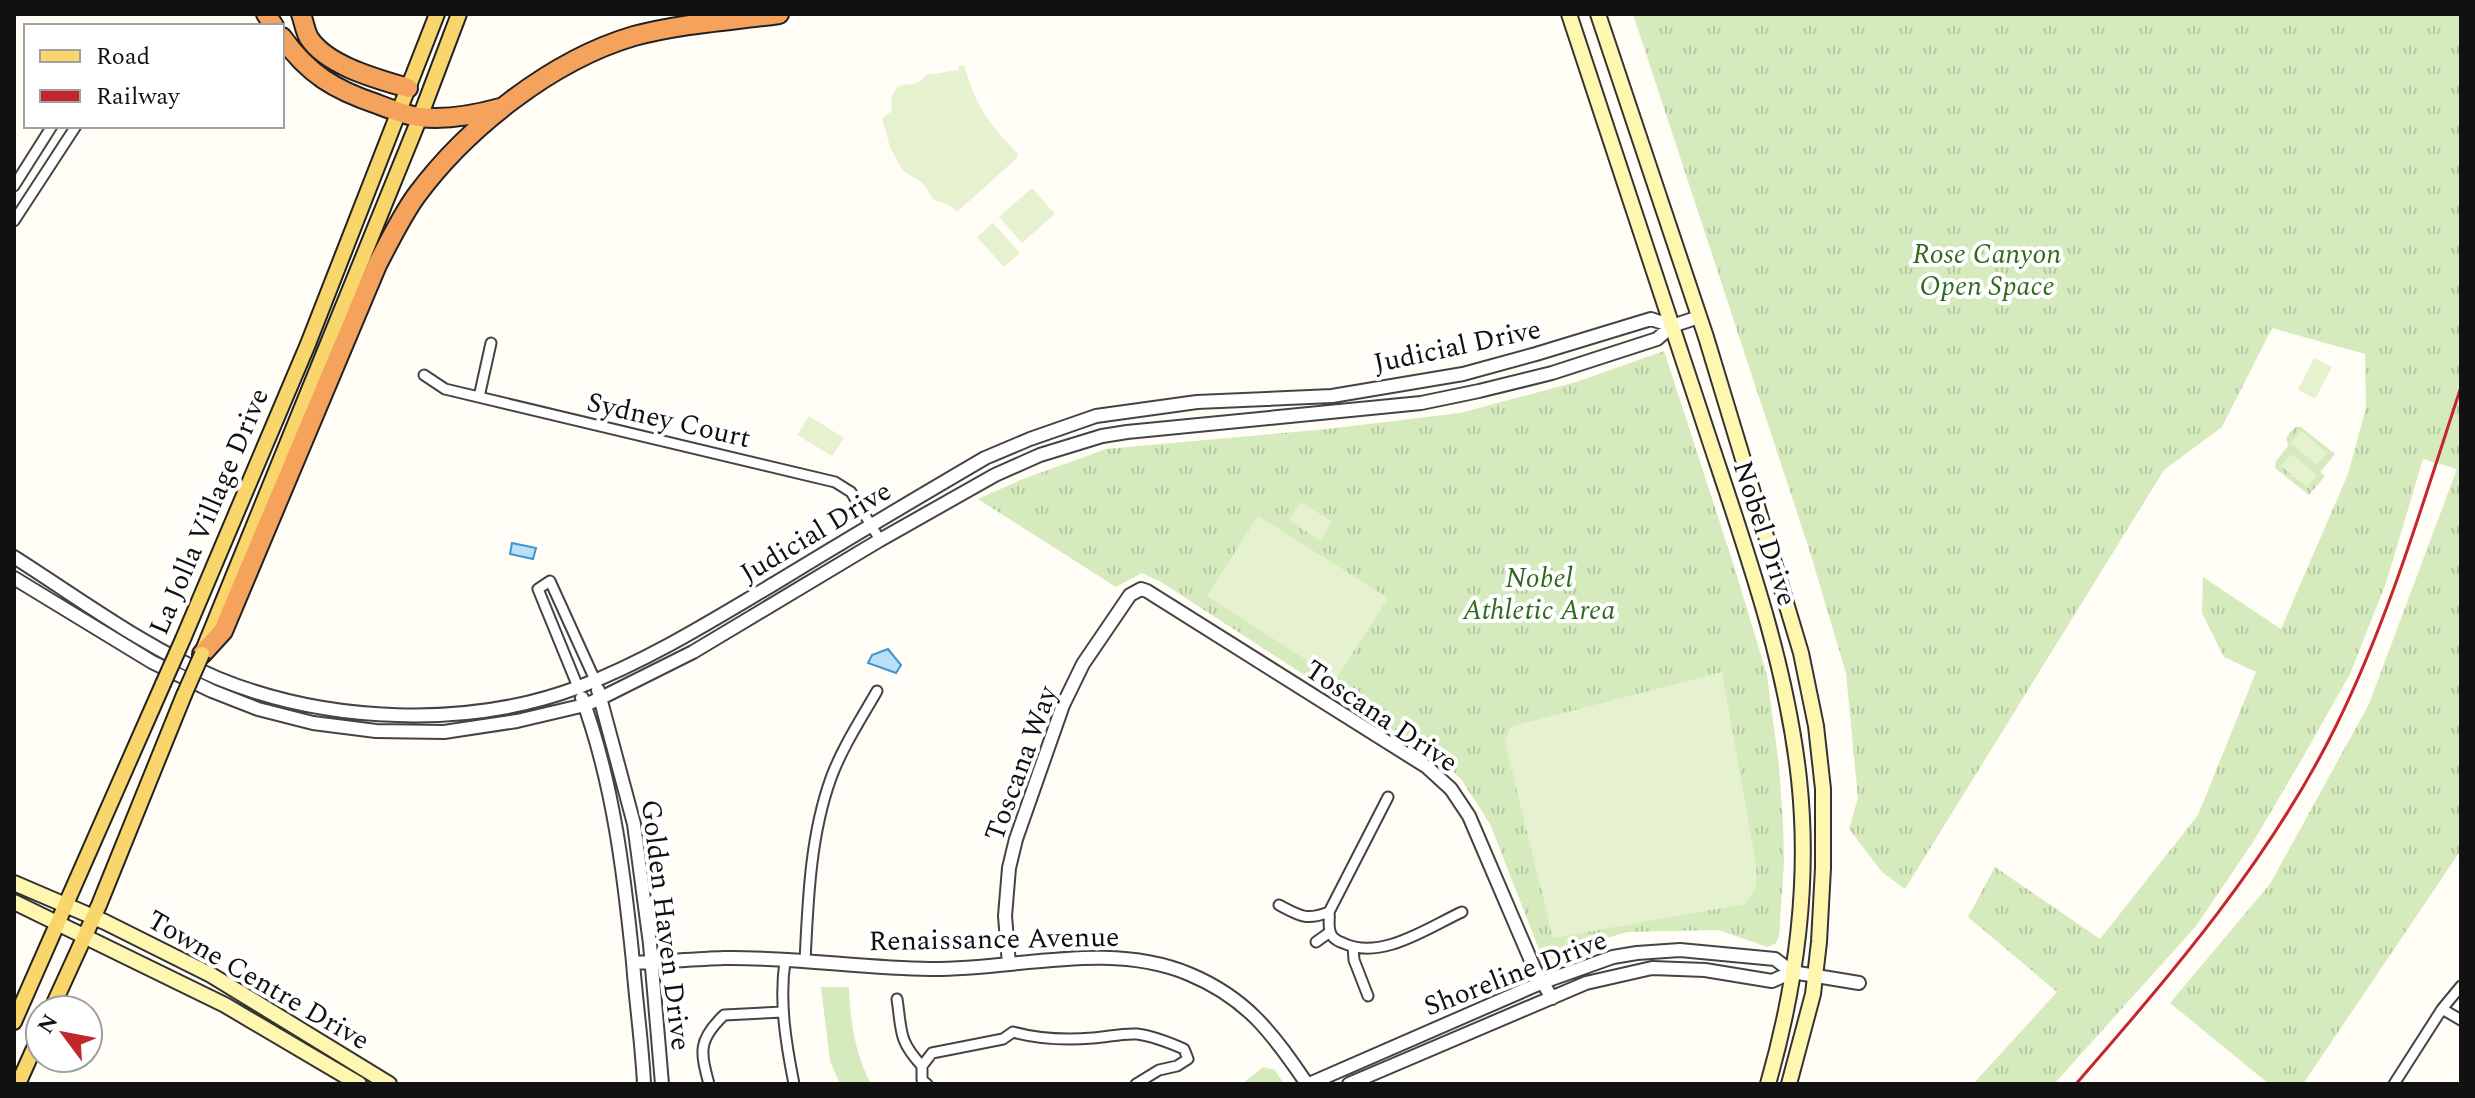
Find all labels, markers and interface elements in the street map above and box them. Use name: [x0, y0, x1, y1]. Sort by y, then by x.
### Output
legend: [24, 24, 284, 128]
text: Road: [96, 39, 150, 75]
text: Railway: [96, 79, 181, 115]
park label: Rose Canyon Open Space: [1913, 233, 2062, 308]
street label: Judicial Drive: [1370, 308, 1545, 385]
street label: La Jolla Village Drive: [138, 381, 281, 642]
street label: Sydney Court: [582, 381, 755, 460]
street label: Nobel Drive: [1721, 455, 1808, 612]
street label: Judicial Drive: [732, 470, 900, 595]
park label: Nobel Athletic Area: [1462, 557, 1615, 632]
street label: Toscana Drive: [1296, 649, 1467, 784]
street label: Toscana Way: [973, 678, 1070, 847]
street label: Golden Haven Drive: [629, 797, 702, 1053]
street label: Towne Centre Drive: [139, 899, 378, 1062]
street label: Renaissance Avenue: [868, 916, 1120, 963]
street label: Shoreline Drive: [1418, 919, 1614, 1028]
north arrow: [24, 994, 104, 1074]
text: N: [30, 1008, 67, 1041]

